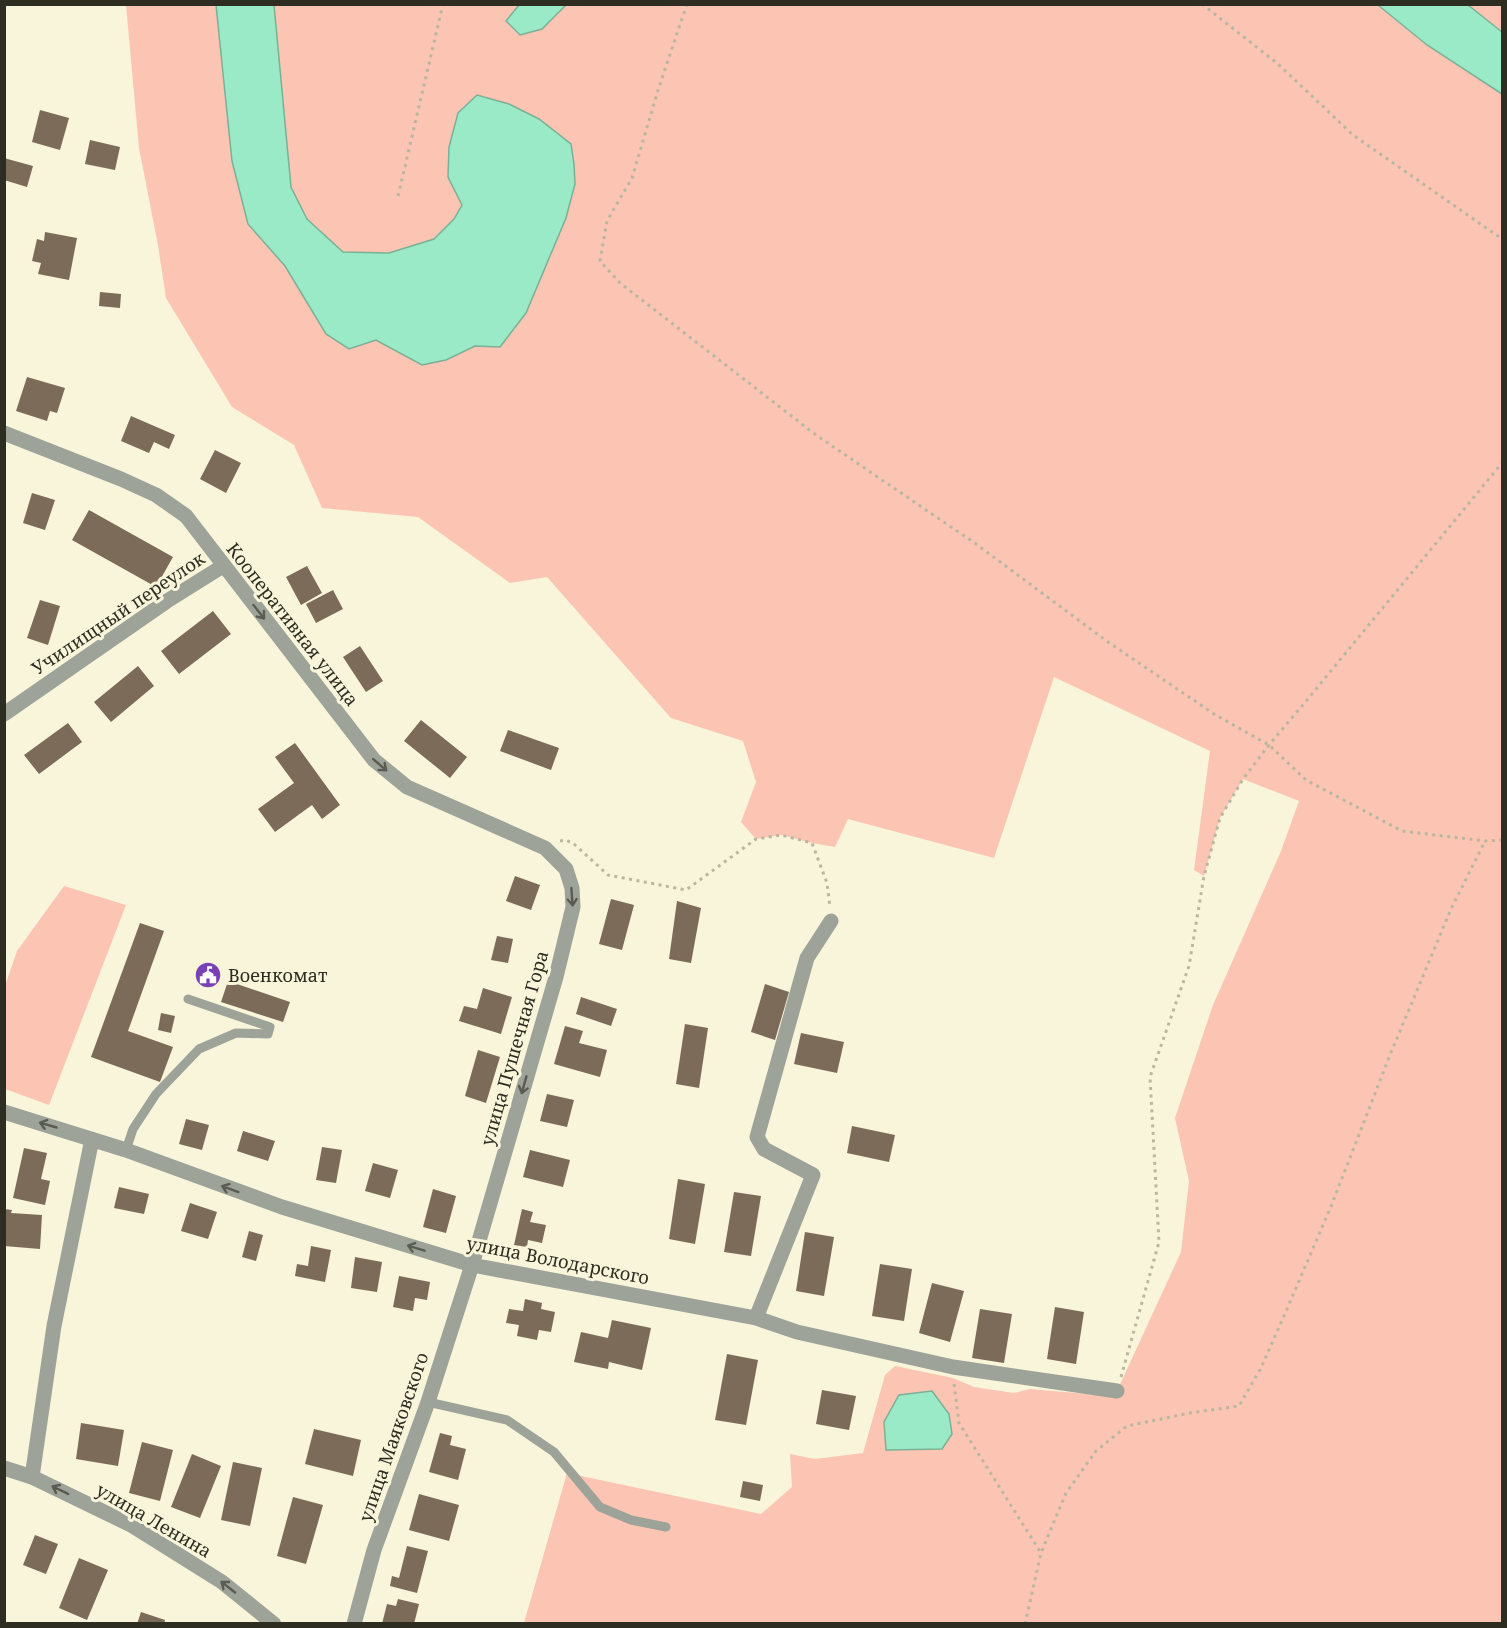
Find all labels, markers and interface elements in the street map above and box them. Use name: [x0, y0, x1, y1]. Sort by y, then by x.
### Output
street label: Кооперативная улица: [222, 537, 364, 711]
street label: Училищный переулок: [27, 546, 210, 680]
one-way arrow: [253, 604, 266, 620]
one-way arrow: [372, 758, 387, 772]
one-way arrow: [567, 887, 578, 907]
street label: улица Пушечная Гора: [475, 948, 553, 1148]
public building icon: Военкомат: [193, 960, 223, 990]
place label: Военкомат: [228, 963, 328, 987]
one-way arrow: [518, 1076, 529, 1095]
one-way arrow: [39, 1119, 58, 1130]
one-way arrow: [221, 1182, 240, 1193]
street label: улица Володарского: [465, 1231, 651, 1289]
one-way arrow: [407, 1242, 426, 1253]
street label: улица Маяковского: [353, 1349, 433, 1525]
street label: улица Ленина: [92, 1477, 216, 1563]
one-way arrow: [51, 1484, 69, 1496]
one-way arrow: [221, 1581, 237, 1594]

